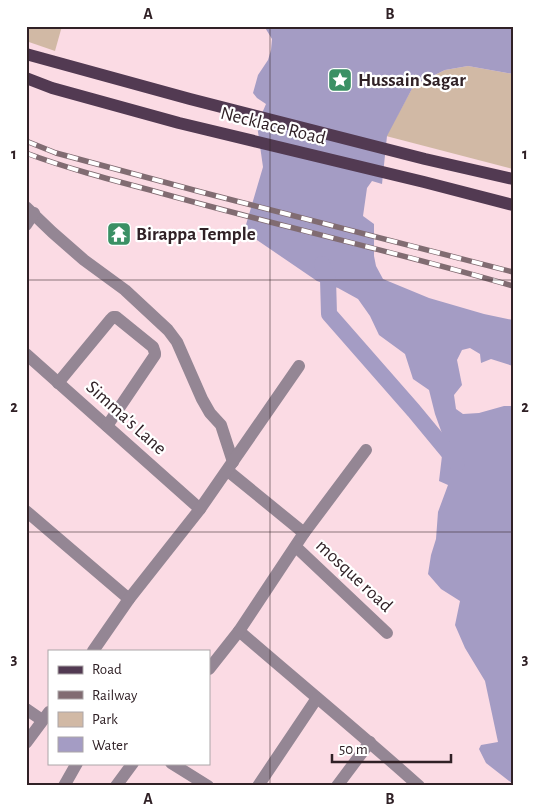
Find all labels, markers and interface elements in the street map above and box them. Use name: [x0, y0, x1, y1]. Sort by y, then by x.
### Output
text: A: [143, 6, 153, 22]
text: B: [385, 6, 395, 22]
place icon: Hussain Sagar: [327, 67, 353, 93]
place label: Hussain Sagar: [358, 71, 466, 90]
street label: Necklace Road: [218, 104, 328, 148]
text: 1: [11, 146, 17, 162]
text: 1: [522, 146, 528, 162]
temple icon: Birappa Temple: [106, 221, 132, 247]
place label: Birappa Temple: [136, 225, 256, 244]
street label: Simma's Lane: [82, 377, 170, 459]
text: 2: [10, 399, 18, 415]
text: 2: [521, 399, 529, 415]
street label: mosque road: [312, 536, 396, 616]
legend: [48, 650, 210, 764]
text: 3: [11, 651, 18, 667]
text: 3: [522, 651, 529, 667]
text: Road: [92, 662, 122, 677]
text: Railway: [92, 688, 138, 703]
text: Park: [92, 712, 118, 727]
scale bar: [332, 732, 450, 764]
text: Water: [92, 738, 128, 753]
text: 50 m: [339, 742, 368, 757]
text: A: [143, 791, 153, 807]
text: B: [385, 791, 395, 807]

